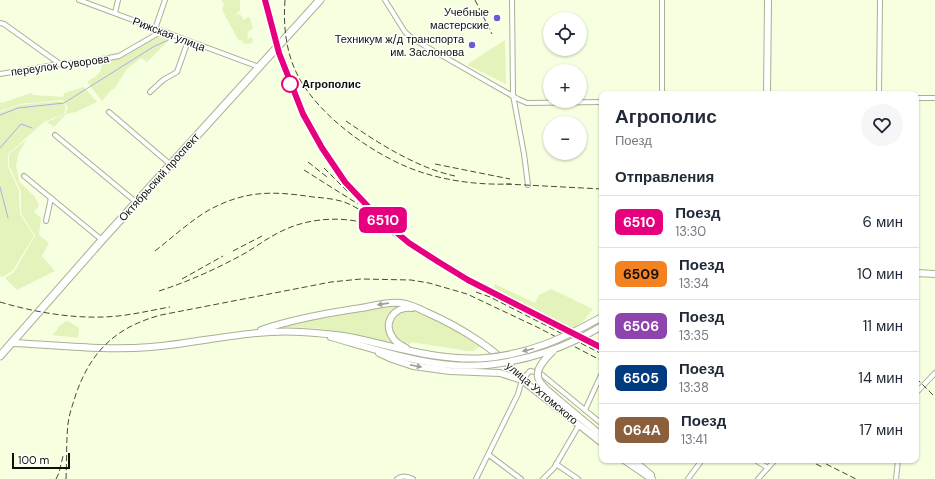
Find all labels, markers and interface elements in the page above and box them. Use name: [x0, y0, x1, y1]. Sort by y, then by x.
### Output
place label: Учебные мастерские: [430, 5, 489, 32]
map controls: [543, 12, 587, 160]
button: locate: [543, 12, 587, 56]
marker: Учебные мастерские: [492, 13, 502, 23]
street label: Рижская улица: [131, 14, 208, 55]
place label: Техникум ж/д транспорта им. Заслонова: [335, 32, 465, 59]
marker: Техникум ж/д транспорта им. Заслонова: [467, 40, 477, 50]
street label: переулок Суворова: [10, 51, 111, 79]
button: +: [543, 64, 587, 108]
marker: Агрополис: [281, 75, 299, 93]
place label: Агрополис: [302, 77, 361, 91]
text: Агрополис: [615, 104, 717, 129]
button: heart: [861, 104, 903, 146]
button: −: [543, 116, 587, 160]
street label: Октябрьский проспект: [116, 130, 202, 224]
text: Поезд: [615, 132, 652, 149]
text: Отправления: [615, 167, 714, 187]
text: Поезд: [675, 203, 721, 223]
line badge: 6510: [355, 207, 411, 233]
text: 6510: [367, 211, 399, 229]
text: 6 мин: [863, 212, 903, 232]
text: 6510: [623, 213, 655, 231]
text: 13:30: [675, 223, 706, 240]
text: Поезд: [679, 255, 724, 275]
text: 10 мин: [857, 264, 903, 284]
text: 6509: [623, 265, 659, 283]
text: 13:34: [679, 275, 709, 292]
one-way arrow: [377, 301, 389, 307]
text: Поезд: [679, 307, 724, 327]
text: 11 мин: [863, 316, 903, 336]
text: 6506: [623, 317, 659, 335]
text: 13:35: [679, 327, 709, 344]
one-way arrow: [522, 347, 534, 353]
street label: улица Ухтомского: [503, 359, 581, 427]
text: Поезд: [679, 359, 724, 379]
one-way arrow: [410, 363, 422, 369]
text: 14 мин: [858, 368, 903, 388]
text: 6505: [623, 369, 659, 387]
text: 13:38: [679, 379, 709, 396]
text: Поезд: [681, 411, 726, 431]
text: 17 мин: [859, 420, 903, 440]
text: 064А: [623, 421, 661, 439]
text: 13:41: [681, 431, 707, 448]
scale bar: [12, 451, 70, 470]
text: 100 m: [18, 453, 49, 467]

